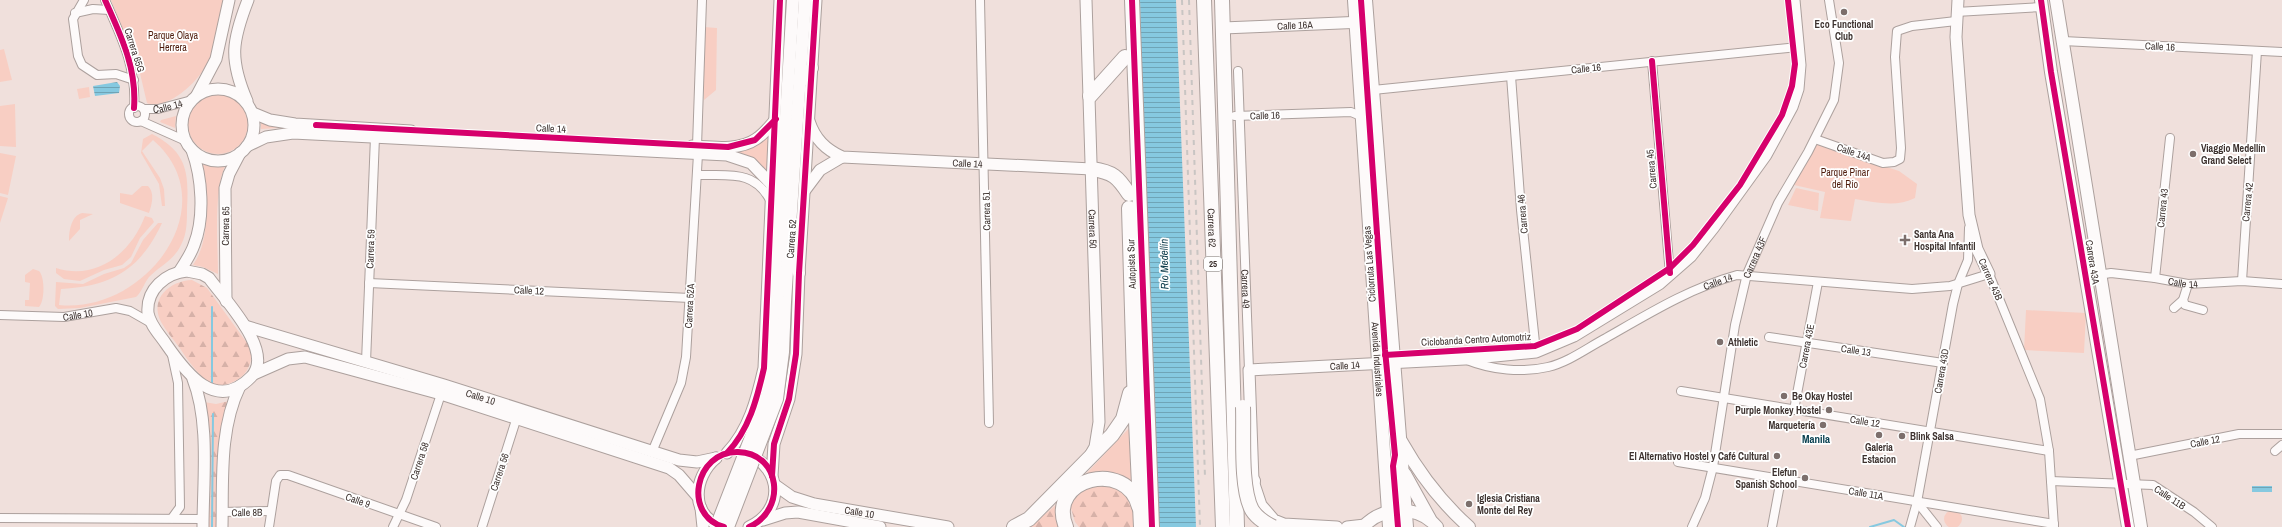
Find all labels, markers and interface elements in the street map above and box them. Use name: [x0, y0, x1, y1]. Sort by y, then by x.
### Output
marker: Eco Functional Club: [1839, 7, 1849, 17]
street label: Calle 16A: [1277, 18, 1314, 33]
place label: Eco Functional Club: [1815, 18, 1873, 43]
street label: Carrera 65G: [121, 26, 148, 74]
park label: Parque Olaya Herrera: [148, 29, 199, 54]
street label: Calle 16: [2145, 39, 2176, 54]
street label: Calle 16: [1570, 60, 1602, 77]
street label: Calle 14: [153, 97, 184, 116]
street label: Calle 16: [1250, 108, 1281, 123]
street label: Calle 14: [536, 121, 567, 136]
street label: Calle 14A: [1835, 141, 1873, 165]
place label: Viaggio Medellín Grand Select: [2201, 142, 2266, 167]
street label: Carrera 45: [1643, 148, 1660, 189]
marker: Viaggio Medellín Grand Select: [2188, 149, 2198, 159]
street label: Calle 14: [952, 156, 983, 171]
park label: Parque Pinar del Río: [1821, 166, 1869, 191]
street label: Carrera 42: [2239, 181, 2256, 222]
street label: Carrera 43: [2154, 187, 2171, 228]
street label: Carrera 51: [980, 191, 993, 231]
street label: Carrera 46: [1514, 193, 1531, 234]
street label: Carrera 65: [219, 206, 232, 246]
street label: Carrera 62: [1205, 208, 1219, 248]
street label: Carrera 50: [1085, 209, 1100, 249]
street label: Carrera 52: [784, 219, 799, 259]
street label: Ciclorruta Las Vegas: [1360, 226, 1379, 302]
place label: Santa Ana Hospital Infantil: [1914, 228, 1976, 253]
street label: Carrera 59: [363, 229, 378, 269]
marker: Santa Ana Hospital Infantil: [1899, 234, 1911, 246]
street label: Carrera 43F: [1740, 235, 1770, 279]
street label: Autopista Sur: [1124, 239, 1139, 290]
water label: Río Medellín: [1157, 239, 1171, 289]
street label: Carrera 43A: [2083, 239, 2103, 286]
street label: Carrera 43B: [1976, 256, 2006, 303]
road number: 25: [1204, 257, 1222, 271]
street label: Carrera 49: [1238, 269, 1253, 309]
street label: Calle 14: [1701, 271, 1734, 293]
street label: Calle 14: [2167, 274, 2199, 291]
street label: Calle 12: [514, 283, 545, 298]
street label: Carrera 52A: [682, 283, 697, 329]
street label: Calle 10: [62, 306, 94, 324]
street label: Avenida Industriales: [1368, 321, 1386, 397]
street label: Carrera 43E: [1796, 323, 1817, 369]
street label: Ciclobanda Centro Automotriz: [1421, 330, 1531, 349]
place label: Athletic: [1728, 336, 1759, 349]
marker: Athletic: [1715, 337, 1725, 347]
street label: Calle 13: [1840, 342, 1872, 359]
street label: Carrera 43D: [1931, 348, 1952, 394]
street label: Calle 14: [1329, 358, 1361, 373]
street label: Calle 10: [464, 386, 497, 408]
place label: Be Okay Hostel: [1792, 390, 1852, 403]
marker: Be Okay Hostel: [1779, 391, 1789, 401]
place label: Purple Monkey Hostel: [1735, 404, 1821, 417]
marker: Purple Monkey Hostel: [1824, 405, 1834, 415]
street label: Calle 12: [1849, 413, 1881, 430]
place label: Marquetería: [1769, 419, 1815, 432]
marker: Marquetería: [1818, 420, 1828, 430]
marker: Galeria Estacion: [1874, 430, 1884, 440]
place label: Blink Salsa: [1910, 430, 1954, 443]
marker: Blink Salsa: [1897, 431, 1907, 441]
district label: Manila: [1802, 432, 1830, 446]
street label: Calle 12: [2189, 432, 2222, 451]
street label: Carrera 58: [407, 440, 432, 482]
place label: Galeria Estacion: [1862, 441, 1896, 466]
place label: El Alternativo Hostel y Café Cultural: [1629, 450, 1769, 463]
street label: Carrera 56: [487, 451, 512, 493]
marker: El Alternativo Hostel y Café Cultural: [1772, 451, 1782, 461]
place label: Elefun Spanish School: [1735, 466, 1797, 491]
marker: Elefun Spanish School: [1800, 473, 1810, 483]
street label: Calle 11B: [2152, 482, 2188, 513]
street label: Calle 11A: [1848, 484, 1885, 503]
street label: Calle 9: [344, 490, 372, 511]
place label: Iglesia Cristiana Monte del Rey: [1477, 492, 1540, 517]
marker: Iglesia Cristiana Monte del Rey: [1464, 499, 1474, 509]
street label: Calle 10: [843, 503, 876, 521]
street label: Calle 8B: [231, 506, 263, 519]

